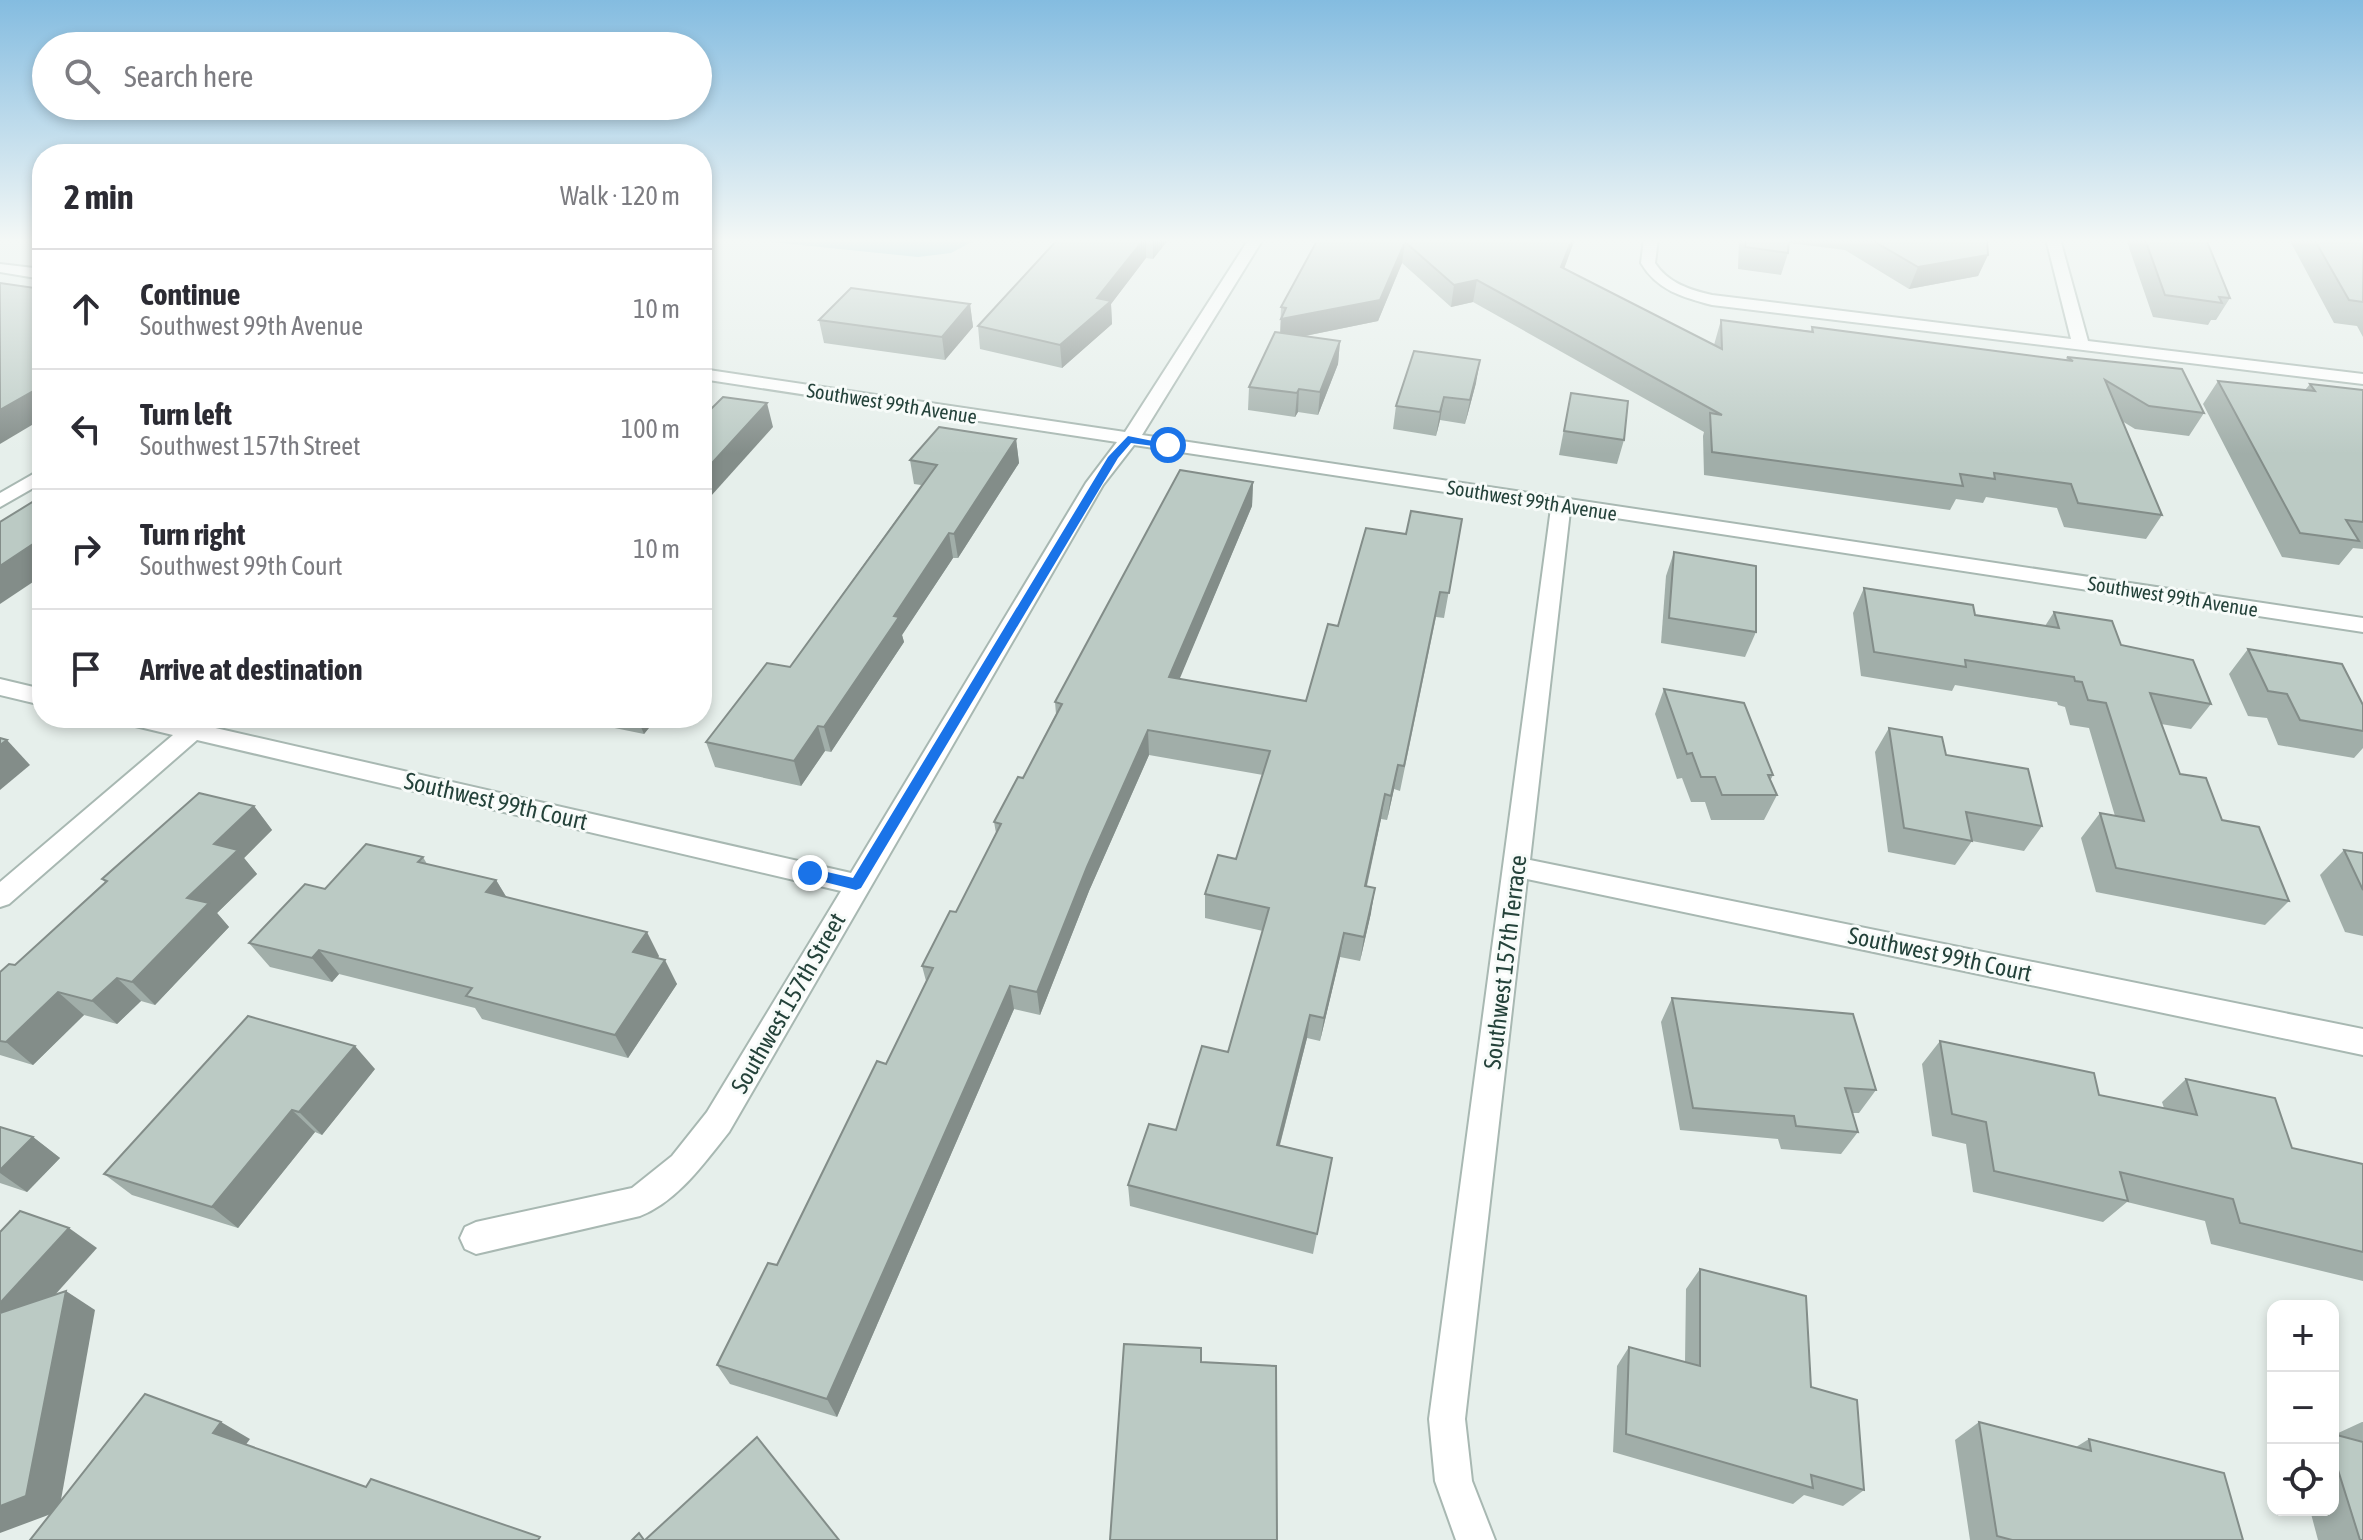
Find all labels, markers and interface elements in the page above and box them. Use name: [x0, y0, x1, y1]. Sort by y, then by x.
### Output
search box: [32, 32, 712, 120]
icon: search: [60, 54, 104, 98]
text: Search here: [124, 59, 253, 93]
text: 2 min: [64, 177, 133, 216]
text: Walk · 120 m: [560, 181, 680, 211]
text: Continue: [140, 277, 240, 311]
icon: ahead: [64, 287, 108, 331]
text: 10 m: [633, 294, 680, 324]
text: Southwest 99th Avenue: [140, 311, 363, 341]
street label: Southwest 99th Avenue: [805, 378, 979, 428]
text: Turn left: [140, 397, 232, 431]
icon: left: [64, 407, 108, 451]
text: 100 m: [621, 414, 680, 444]
route start: [1150, 427, 1186, 463]
text: Southwest 157th Street: [140, 431, 360, 461]
street label: Southwest 99th Avenue: [1445, 475, 1619, 525]
text: Turn right: [140, 517, 246, 551]
icon: right: [64, 527, 108, 571]
text: 10 m: [633, 534, 680, 564]
text: Southwest 99th Court: [140, 551, 343, 581]
street label: Southwest 99th Avenue: [2086, 571, 2260, 621]
icon: arrive: [64, 647, 108, 691]
text: Arrive at destination: [140, 652, 362, 686]
street label: Southwest 99th Court: [402, 767, 590, 835]
street label: Southwest 157th Terrace: [1478, 853, 1532, 1071]
route end: [792, 855, 828, 891]
street label: Southwest 157th Street: [725, 908, 851, 1098]
street label: Southwest 99th Court: [1846, 921, 2034, 987]
map controls: [2267, 1300, 2339, 1516]
button: +: [2267, 1300, 2339, 1372]
button: −: [2267, 1372, 2339, 1444]
button: locate: [2267, 1444, 2339, 1516]

